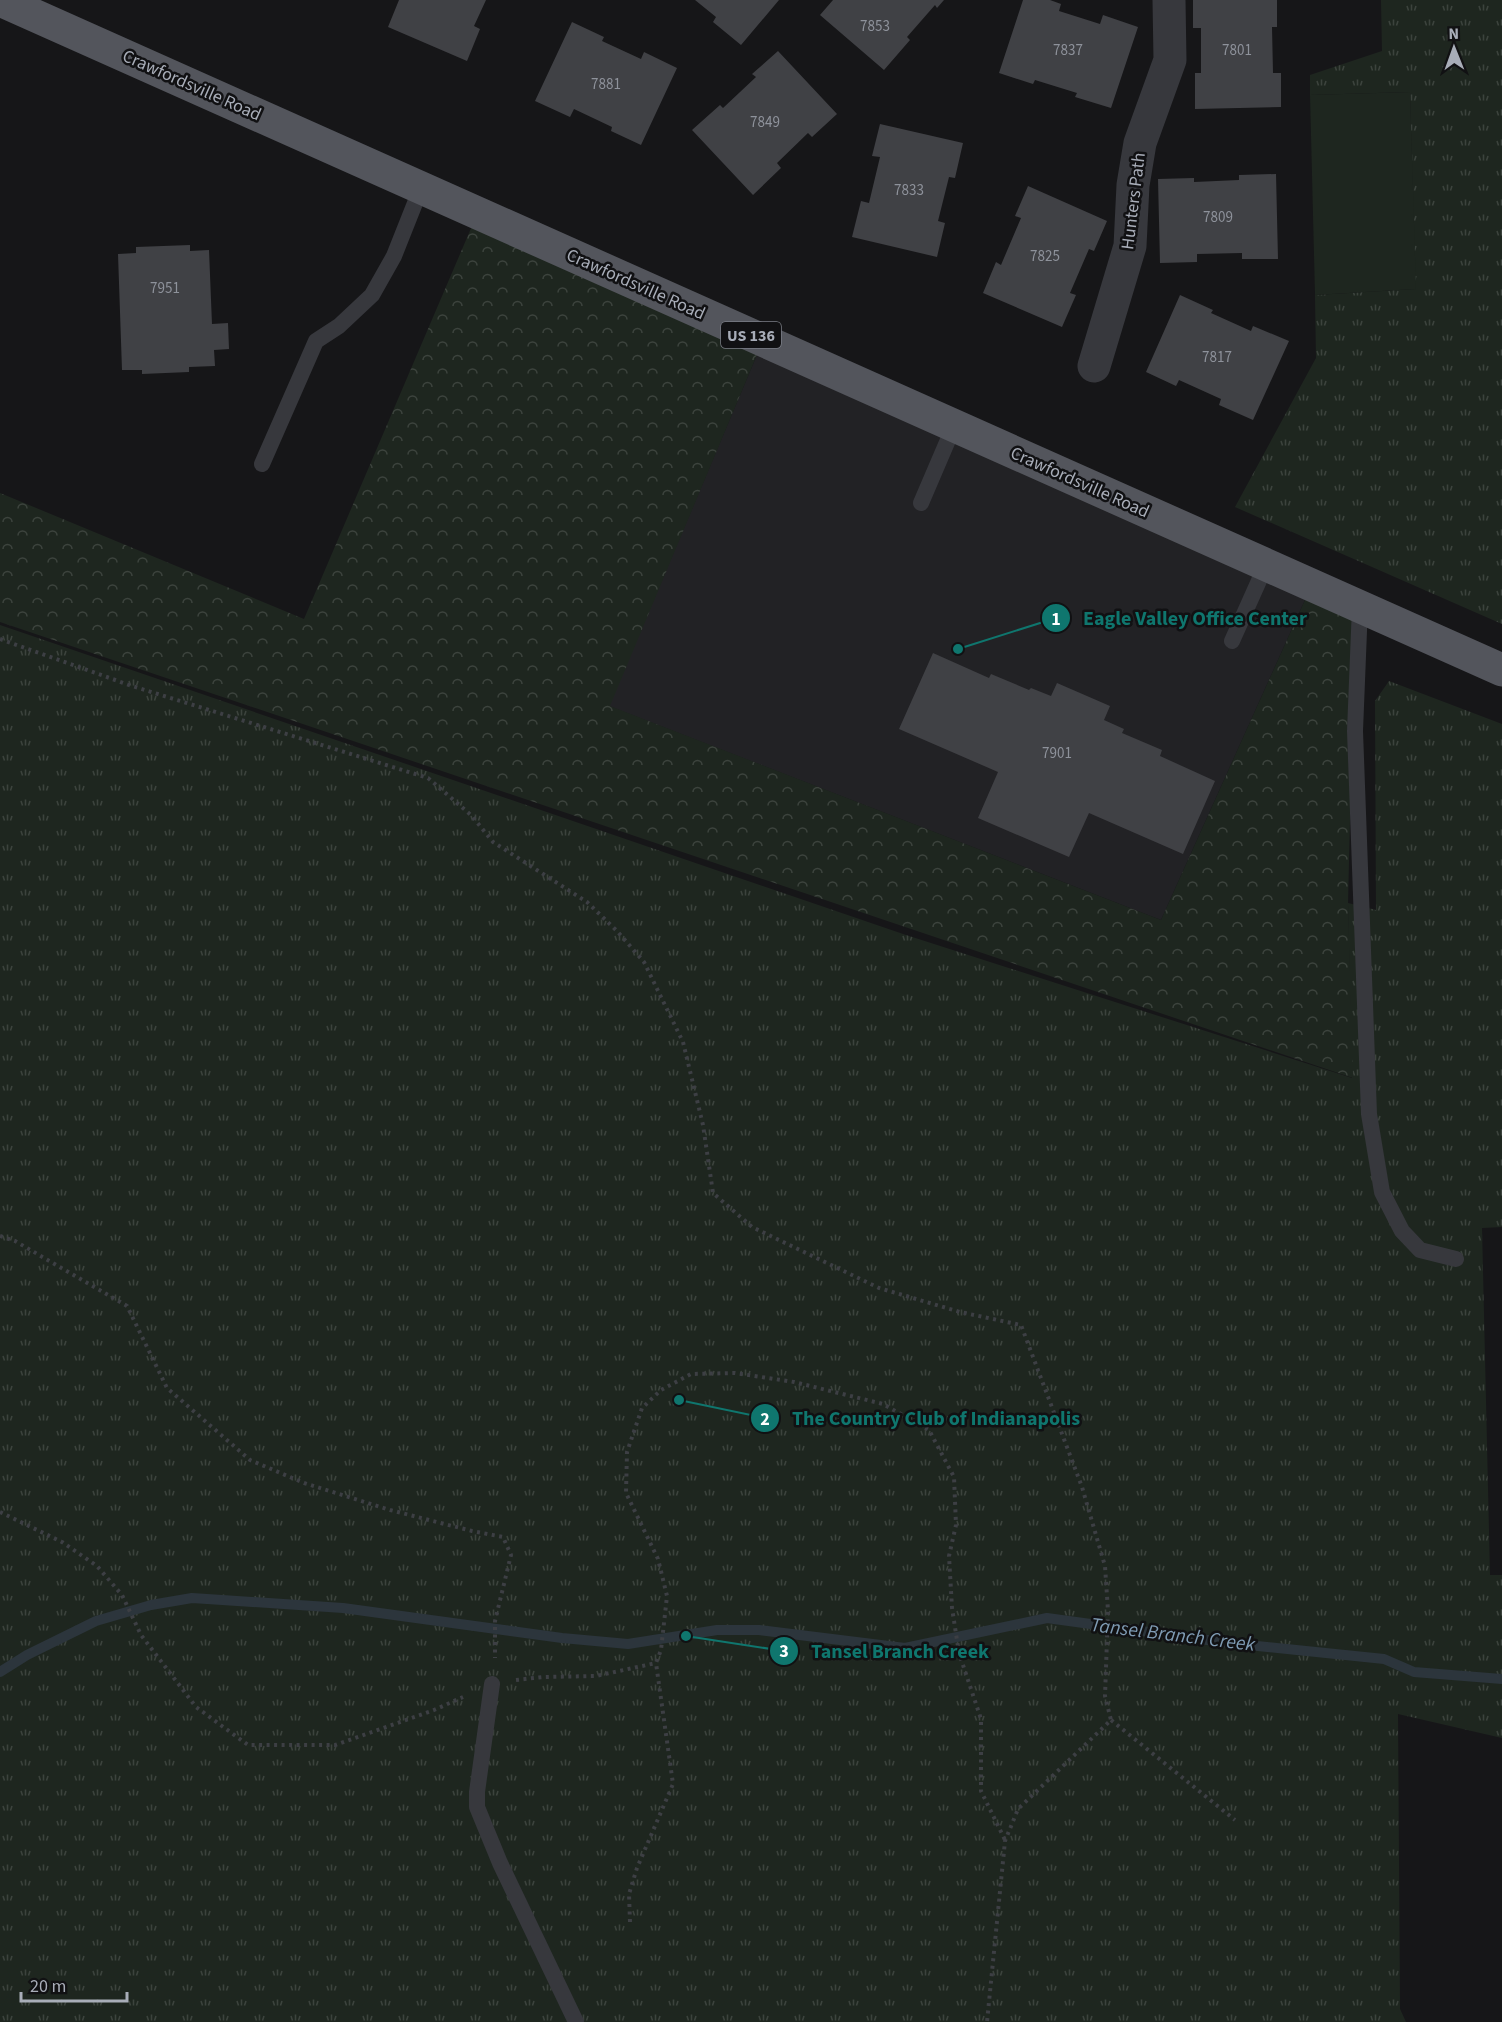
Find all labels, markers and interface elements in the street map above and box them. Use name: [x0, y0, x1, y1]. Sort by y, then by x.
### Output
house number: 7853: [860, 16, 890, 37]
north arrow: [1424, 18, 1484, 78]
text: N: [1448, 23, 1459, 45]
house number: 7837: [1053, 40, 1083, 61]
house number: 7801: [1222, 40, 1252, 61]
street label: Crawfordsville Road: [118, 44, 265, 127]
house number: 7881: [591, 74, 621, 95]
house number: 7849: [750, 112, 780, 133]
street label: Hunters Path: [1115, 151, 1152, 251]
house number: 7833: [894, 180, 924, 201]
house number: 7809: [1203, 207, 1233, 228]
street label: Crawfordsville Road: [562, 243, 709, 326]
house number: 7825: [1030, 246, 1060, 267]
house number: 7951: [150, 278, 180, 299]
road number: US 136: [721, 322, 781, 348]
house number: 7817: [1202, 347, 1232, 368]
street label: Crawfordsville Road: [1006, 441, 1153, 524]
callout: Eagle Valley Office Center: [1041, 599, 1319, 637]
text: Eagle Valley Office Center: [1083, 605, 1307, 633]
text: 1: [1051, 607, 1061, 632]
house number: 7901: [1042, 743, 1072, 764]
callout: The Country Club of Indianapolis: [750, 1399, 1092, 1437]
text: The Country Club of Indianapolis: [792, 1405, 1080, 1433]
text: 2: [760, 1407, 770, 1432]
water label: Tansel Branch Creek: [1089, 1611, 1257, 1659]
callout: Tansel Branch Creek: [769, 1632, 1001, 1670]
text: Tansel Branch Creek: [811, 1638, 989, 1666]
text: 3: [779, 1639, 789, 1664]
scale bar: [21, 1965, 128, 2003]
text: 20 m: [30, 1974, 66, 1999]

